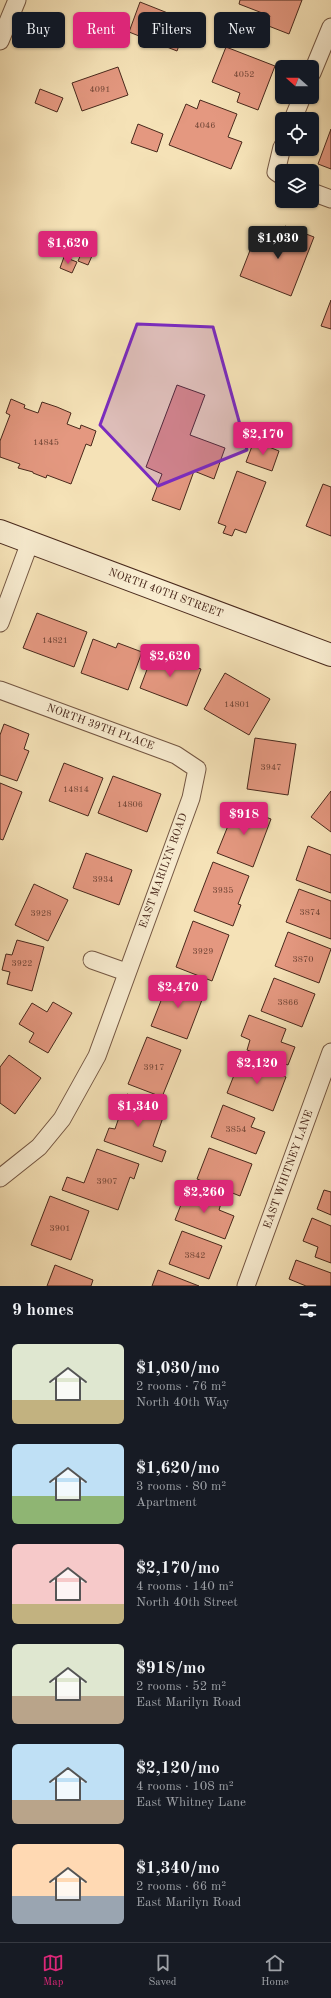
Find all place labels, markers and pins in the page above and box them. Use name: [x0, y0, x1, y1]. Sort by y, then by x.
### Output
pin: $1,030: [245, 226, 311, 260]
pin: $1,620: [35, 231, 101, 265]
pin: $2,170: [230, 422, 296, 456]
pin: $2,620: [137, 644, 203, 678]
pin: $918: [220, 802, 268, 836]
pin: $2,470: [145, 975, 211, 1009]
pin: $2,120: [224, 1051, 290, 1085]
pin: $1,340: [105, 1094, 171, 1128]
pin: $2,260: [171, 1180, 237, 1214]

